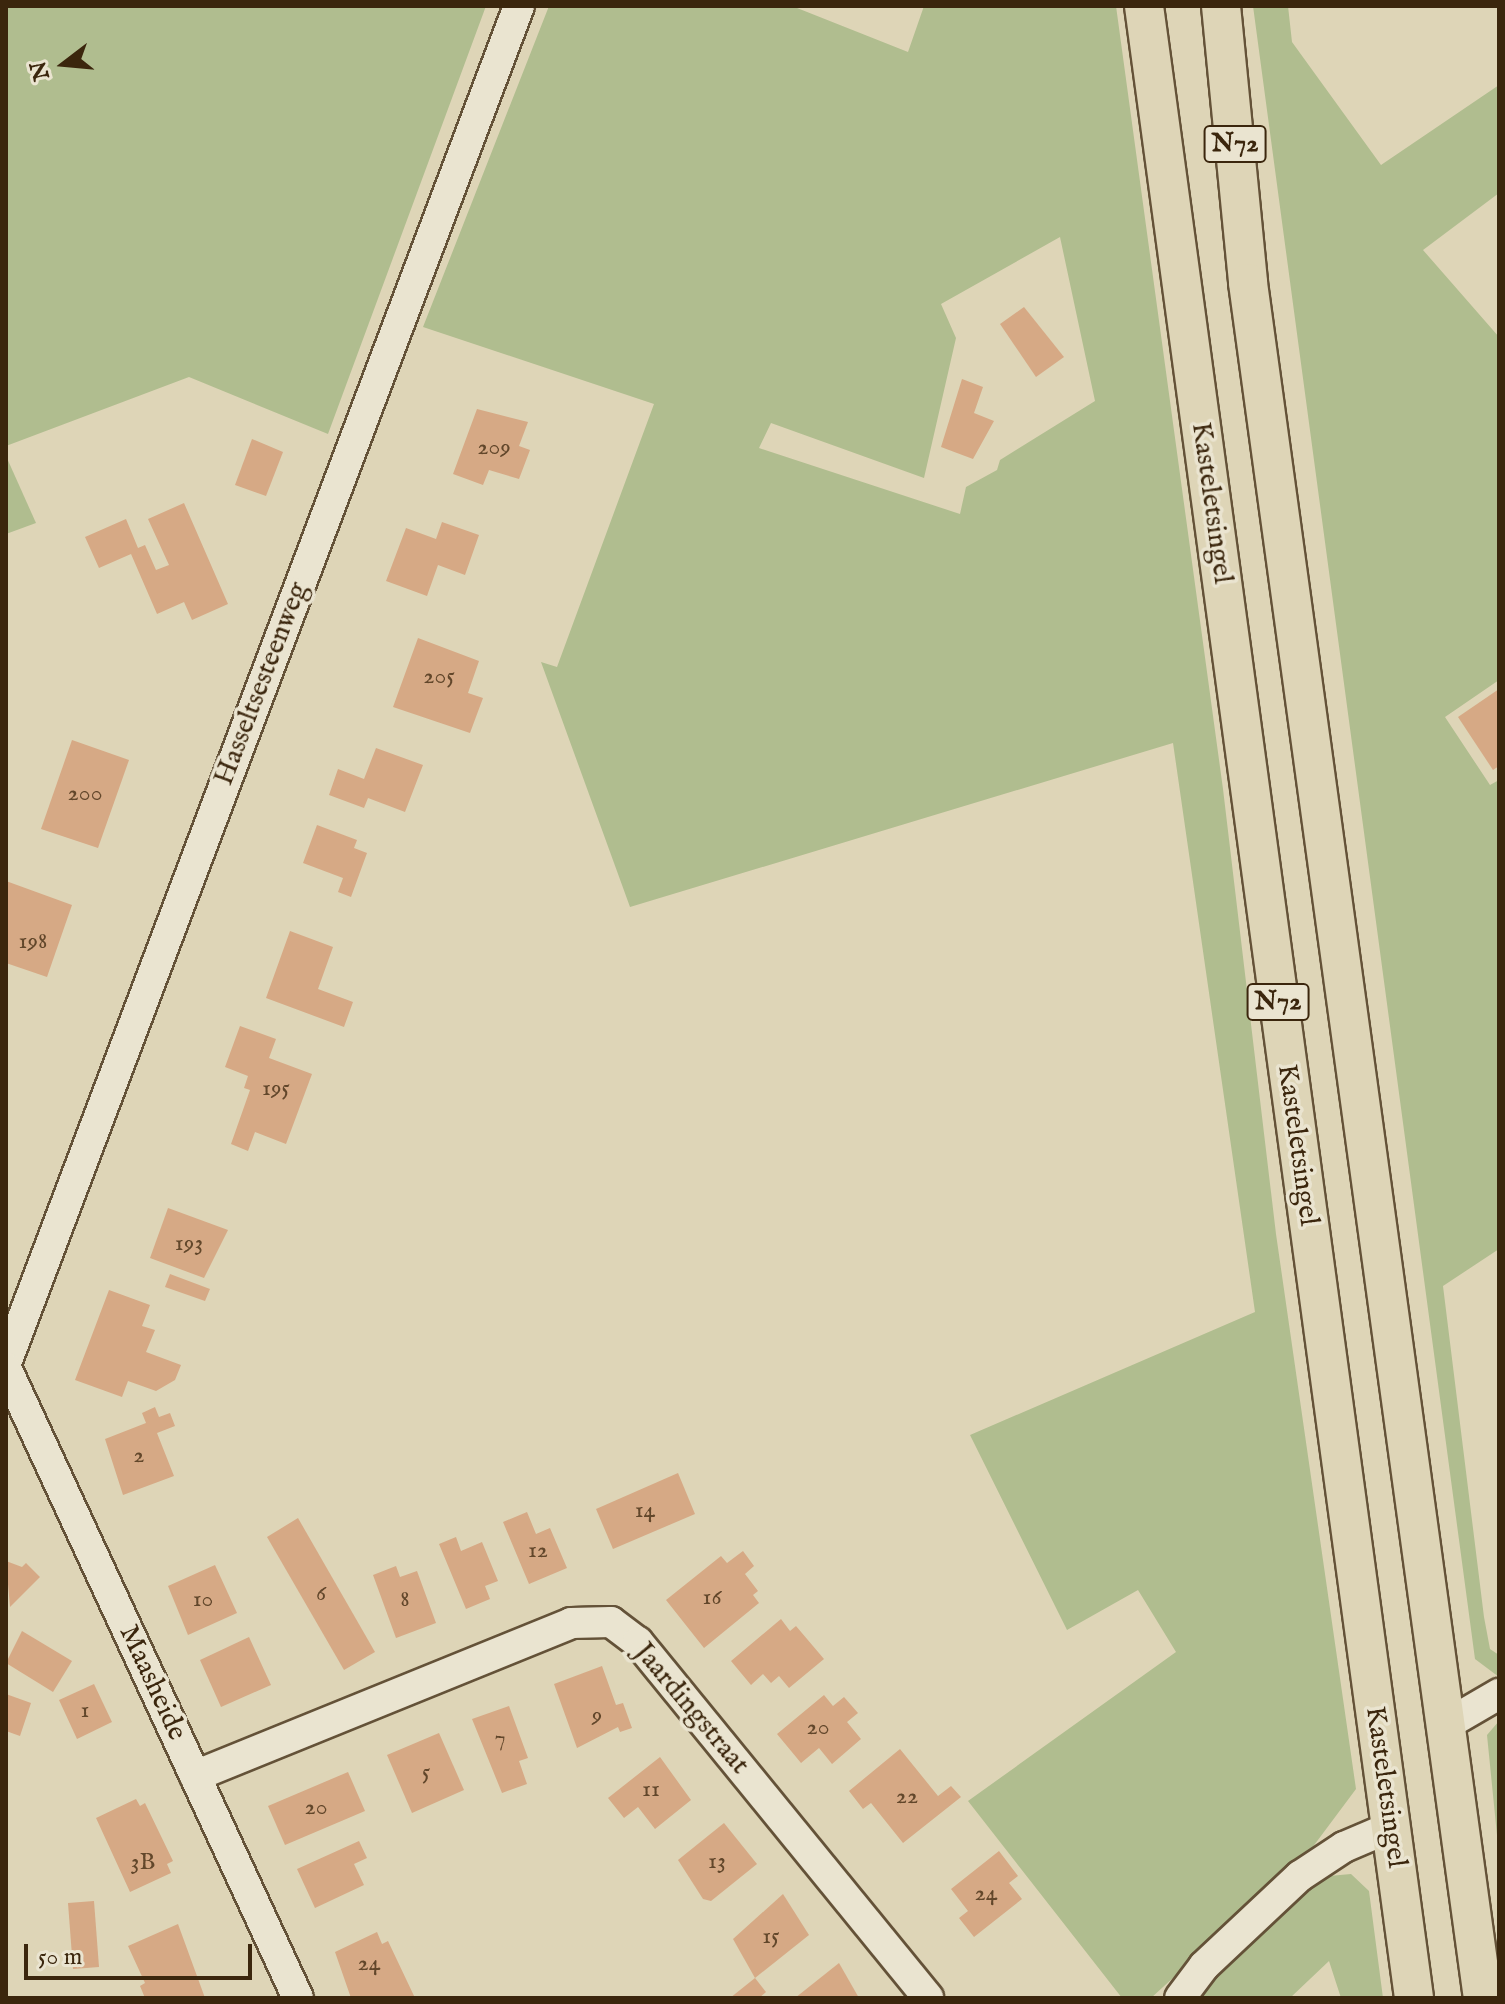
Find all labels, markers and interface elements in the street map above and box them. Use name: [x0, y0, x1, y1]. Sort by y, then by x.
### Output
north arrow: [24, 24, 104, 104]
text: N: [25, 58, 57, 84]
road number: N72: [1203, 122, 1267, 166]
street label: Kasteletsingel: [1183, 420, 1239, 586]
house number: 209: [477, 434, 511, 462]
street label: Hasseltsesteenweg: [208, 578, 316, 790]
house number: 205: [423, 663, 455, 691]
house number: 200: [68, 780, 102, 808]
house number: 198: [19, 928, 47, 956]
road number: N72: [1246, 980, 1310, 1024]
street label: Kasteletsingel: [1269, 1062, 1325, 1228]
house number: 195: [262, 1075, 290, 1103]
house number: 193: [175, 1230, 203, 1258]
house number: 2: [133, 1442, 145, 1470]
house number: 14: [635, 1497, 655, 1525]
house number: 12: [528, 1537, 548, 1565]
house number: 6: [316, 1580, 326, 1608]
house number: 16: [702, 1584, 722, 1612]
house number: 10: [193, 1586, 213, 1614]
house number: 8: [400, 1586, 410, 1614]
street label: Maasheide: [111, 1620, 193, 1746]
street label: Jaardingstraat: [626, 1636, 756, 1782]
house number: 1: [81, 1697, 89, 1725]
house number: 9: [592, 1702, 602, 1730]
street label: Kasteletsingel: [1357, 1704, 1413, 1870]
house number: 20: [806, 1714, 830, 1742]
house number: 7: [494, 1725, 506, 1753]
house number: 5: [422, 1759, 430, 1787]
house number: 11: [642, 1776, 660, 1804]
house number: 22: [896, 1783, 918, 1811]
house number: 20: [304, 1794, 328, 1822]
house number: 13: [708, 1848, 726, 1876]
house number: 3B: [131, 1849, 155, 1877]
house number: 24: [974, 1880, 998, 1908]
house number: 15: [762, 1923, 780, 1951]
scale bar: [28, 1928, 256, 1978]
text: 50 m: [38, 1942, 82, 1973]
house number: 24: [357, 1950, 381, 1978]

